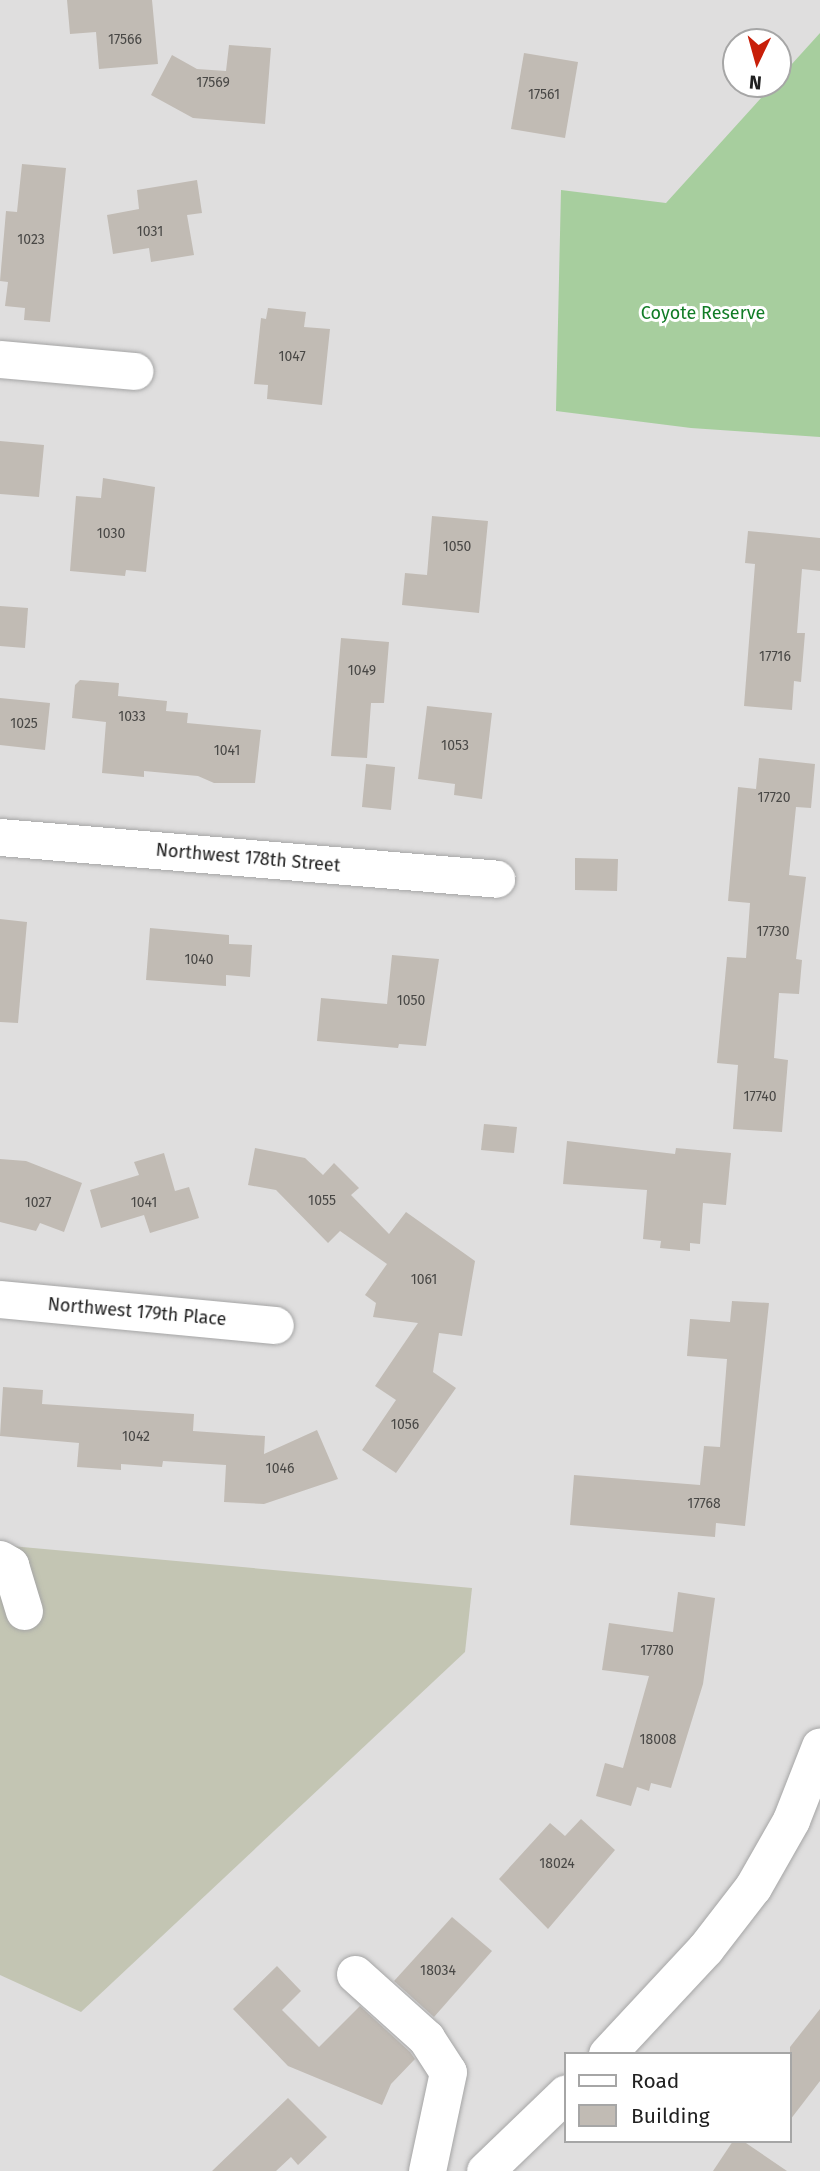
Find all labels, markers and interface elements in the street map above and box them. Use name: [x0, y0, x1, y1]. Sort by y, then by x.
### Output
north arrow: [722, 28, 792, 98]
house number: 17566: [108, 32, 142, 48]
text: N: [748, 70, 763, 94]
house number: 17569: [196, 75, 230, 91]
house number: 17561: [528, 87, 560, 103]
house number: 1031: [137, 224, 163, 240]
house number: 1023: [17, 232, 45, 248]
park label: Coyote Reserve: [641, 302, 765, 324]
house number: 1047: [278, 349, 306, 365]
house number: 1030: [97, 526, 125, 542]
house number: 1050: [443, 539, 471, 555]
house number: 17716: [759, 649, 791, 665]
house number: 1049: [348, 663, 376, 679]
house number: 1033: [118, 709, 146, 725]
house number: 1025: [10, 716, 38, 732]
house number: 1053: [441, 738, 469, 754]
house number: 1041: [214, 743, 240, 759]
house number: 17720: [757, 790, 791, 806]
street label: Northwest 178th Street: [155, 839, 341, 877]
house number: 17730: [756, 924, 790, 940]
house number: 1040: [184, 952, 214, 968]
house number: 1050: [397, 993, 425, 1009]
house number: 17740: [743, 1089, 777, 1105]
house number: 1055: [308, 1193, 336, 1209]
house number: 1027: [25, 1195, 51, 1211]
house number: 1041: [131, 1195, 157, 1211]
house number: 1061: [411, 1272, 437, 1288]
street label: Northwest 179th Place: [47, 1293, 227, 1331]
house number: 1056: [391, 1417, 419, 1433]
house number: 1042: [122, 1429, 150, 1445]
house number: 1046: [266, 1461, 294, 1477]
house number: 17768: [687, 1496, 721, 1512]
house number: 17780: [640, 1643, 674, 1659]
house number: 18008: [639, 1732, 677, 1748]
house number: 18024: [539, 1856, 575, 1872]
house number: 18034: [420, 1963, 456, 1979]
legend: [564, 2052, 792, 2143]
text: Road: [631, 2068, 679, 2094]
text: Building: [631, 2103, 710, 2129]

